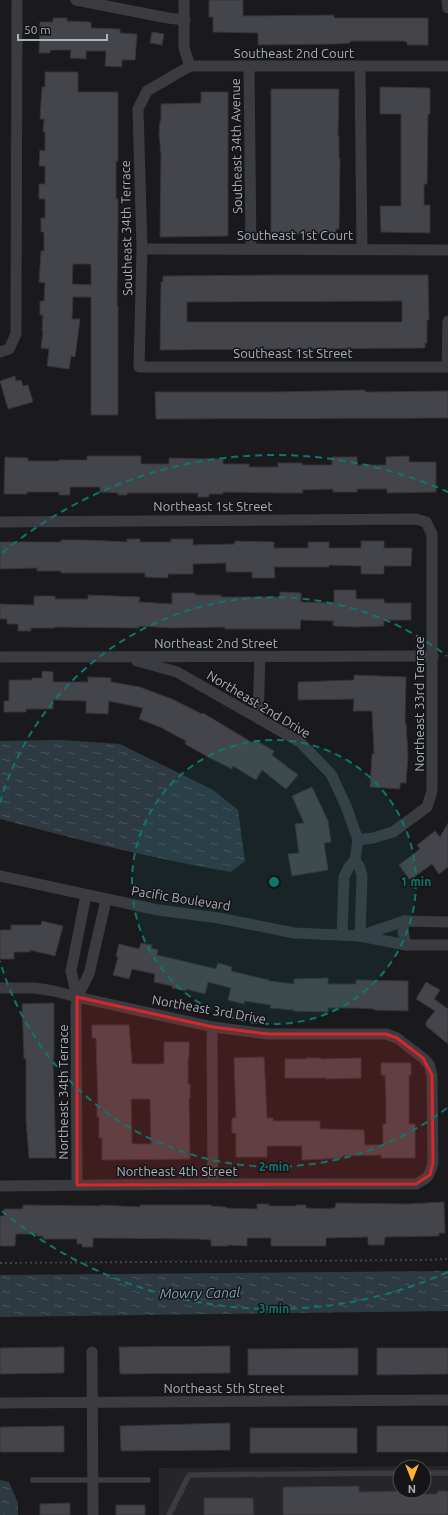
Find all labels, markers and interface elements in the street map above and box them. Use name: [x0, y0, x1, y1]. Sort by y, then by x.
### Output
scale bar: [18, 16, 107, 42]
text: 50 m: [24, 23, 51, 36]
street label: Southeast 2nd Court: [234, 46, 354, 60]
street label: Southeast 34th Avenue: [228, 78, 244, 214]
street label: Southeast 34th Terrace: [118, 160, 134, 296]
street label: Southeast 1st Court: [237, 228, 353, 242]
street label: Southeast 1st Street: [233, 346, 353, 360]
street label: Northeast 1st Street: [153, 499, 273, 513]
street label: Northeast 2nd Street: [154, 636, 278, 650]
street label: Northeast 33rd Terrace: [412, 636, 426, 772]
street label: Northeast 2nd Drive: [205, 668, 313, 740]
centre of rings: [267, 875, 281, 889]
text: 1 min: [401, 875, 431, 888]
street label: Pacific Boulevard: [130, 883, 232, 913]
street label: Northeast 3rd Drive: [151, 992, 267, 1026]
street label: Northeast 34th Terrace: [56, 1024, 70, 1160]
text: 2 min: [259, 1160, 289, 1173]
street label: Northeast 4th Street: [116, 1164, 238, 1178]
water label: Mowry Canal: [159, 1284, 241, 1302]
text: 3 min: [259, 1302, 289, 1315]
street label: Northeast 5th Street: [163, 1381, 285, 1395]
north arrow: [392, 1459, 432, 1499]
text: N: [408, 1483, 416, 1495]

